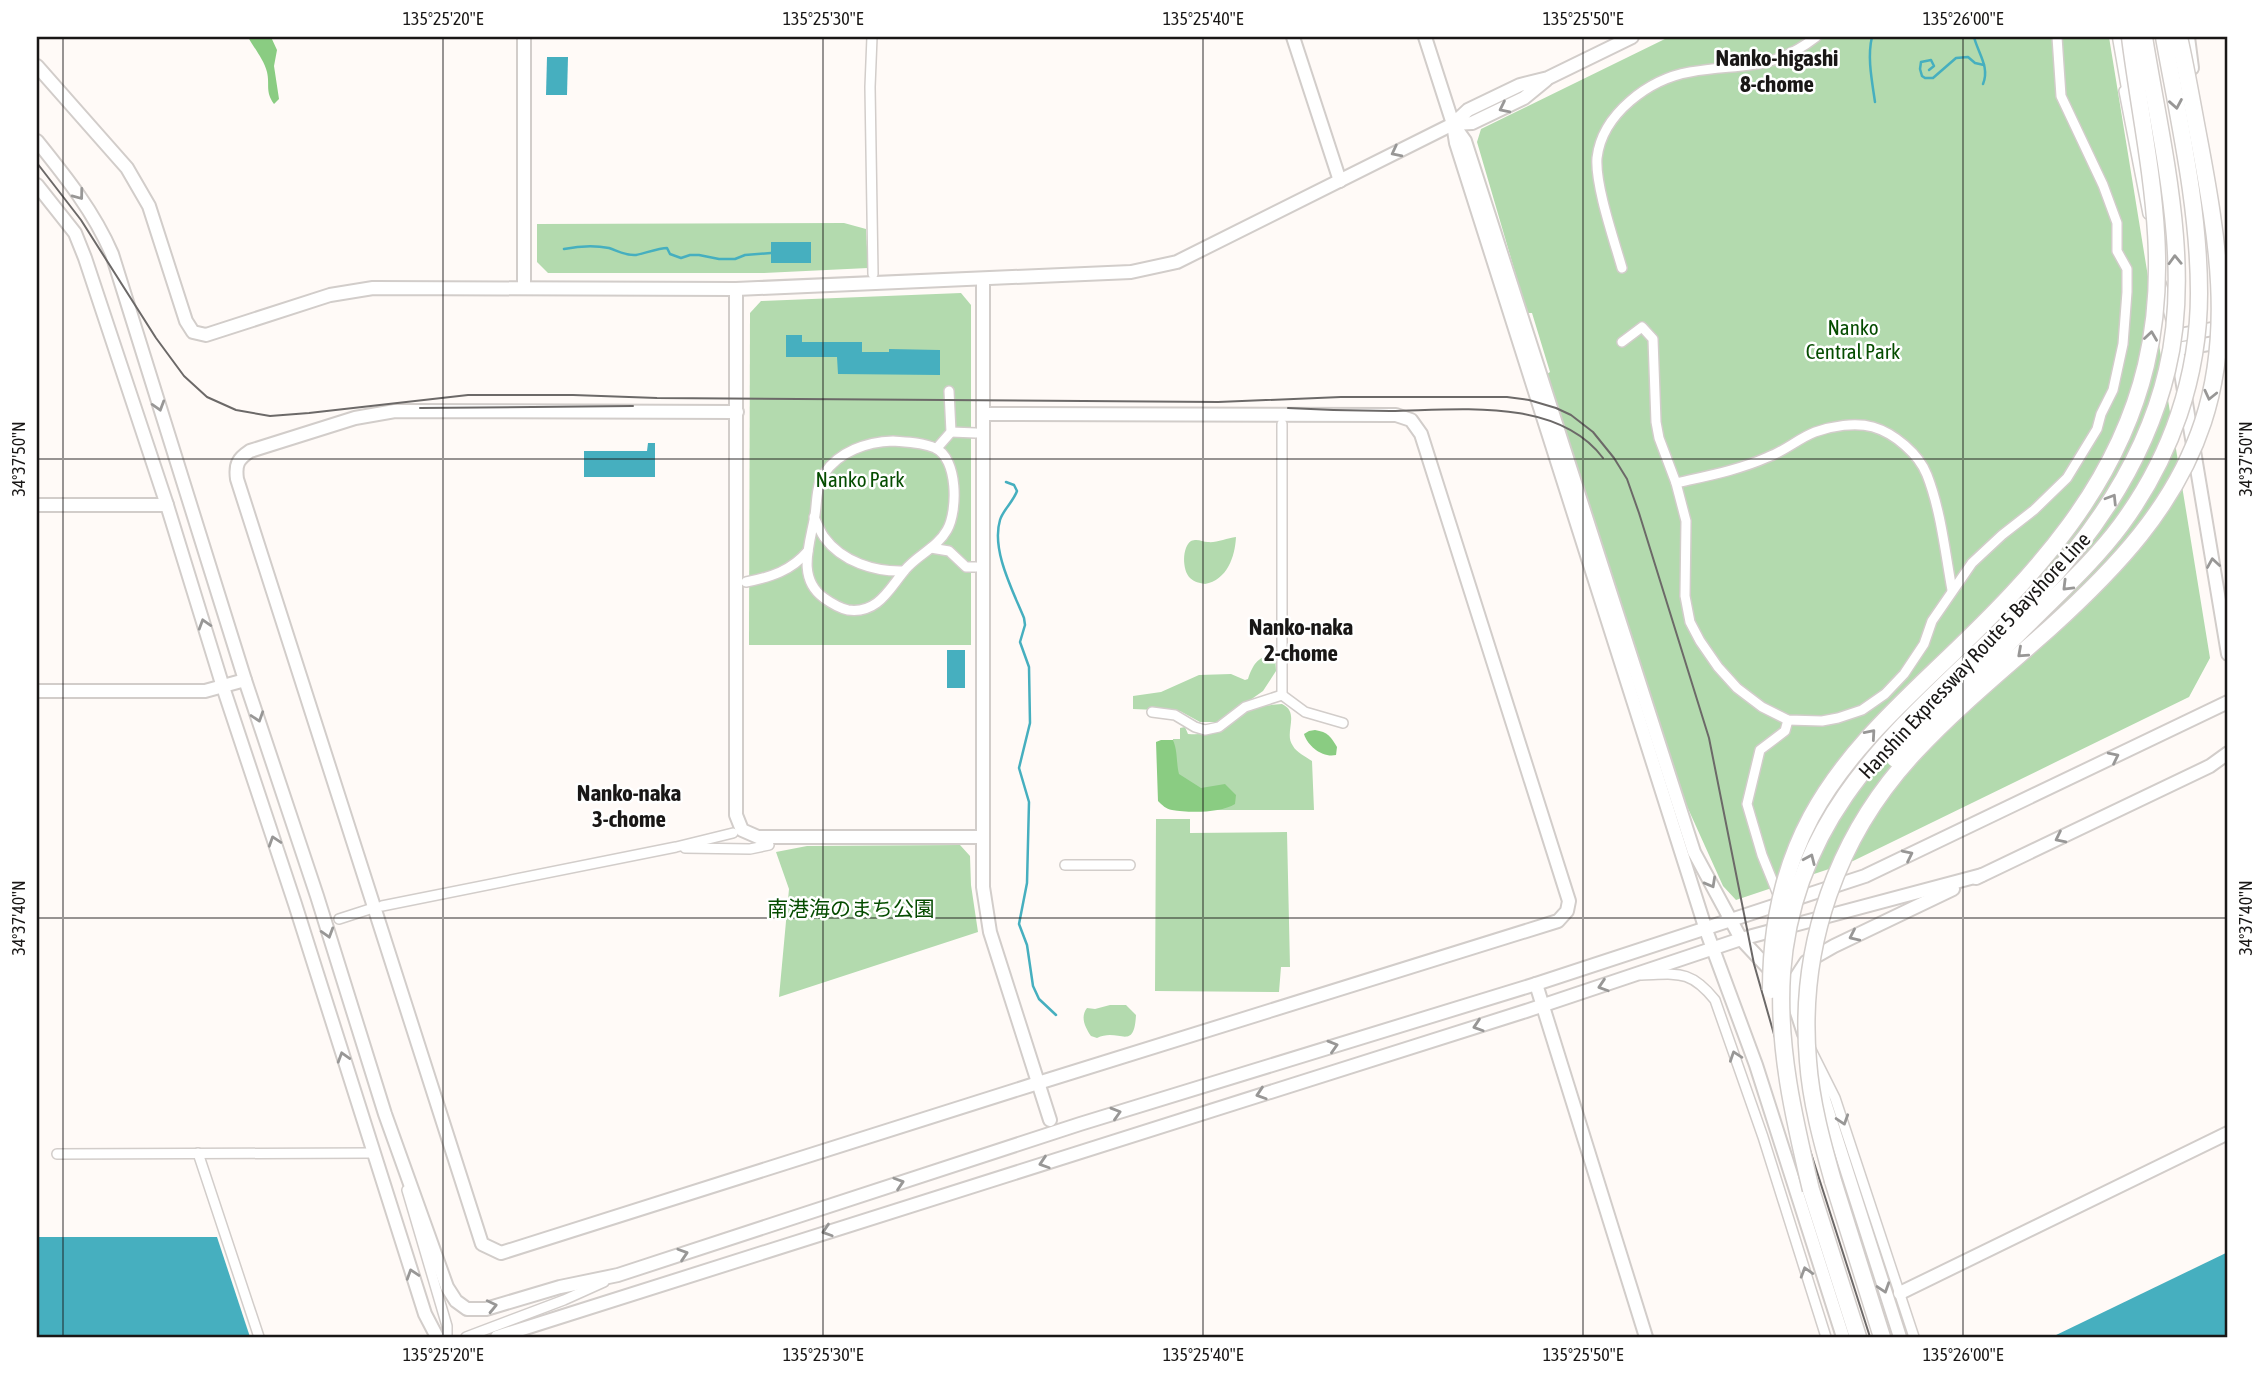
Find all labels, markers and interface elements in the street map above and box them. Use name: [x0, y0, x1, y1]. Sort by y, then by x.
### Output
text: 135°25'20"E: [403, 8, 484, 29]
text: 135°25'30"E: [783, 8, 864, 29]
text: 135°25'40"E: [1163, 8, 1244, 29]
text: 135°25'50"E: [1543, 8, 1624, 29]
text: 135°26'00"E: [1923, 8, 2004, 29]
district label: Nanko-higashi 8-chome: [1716, 45, 1838, 97]
one-way arrow: [2168, 98, 2183, 110]
one-way arrow: [1499, 99, 1511, 113]
one-way arrow: [1391, 144, 1404, 158]
one-way arrow: [71, 187, 84, 200]
one-way arrow: [2168, 254, 2183, 265]
park label: Nanko Central Park: [1806, 315, 1900, 363]
one-way arrow: [2143, 330, 2158, 342]
one-way arrow: [2204, 389, 2219, 401]
one-way arrow: [151, 400, 166, 412]
text: 34°37'50"N: [8, 421, 29, 497]
text: 34°37'50"N: [2235, 421, 2256, 497]
park label: Nanko Park: [816, 467, 904, 491]
one-way arrow: [2103, 494, 2116, 507]
street label: Hanshin Expressway Route 5 Bayshore Line: [1853, 527, 2095, 783]
one-way arrow: [2206, 557, 2221, 568]
one-way arrow: [2063, 578, 2075, 590]
district label: Nanko-naka 2-chome: [1249, 614, 1353, 666]
one-way arrow: [197, 619, 212, 631]
one-way arrow: [2017, 645, 2030, 657]
one-way arrow: [249, 710, 264, 722]
one-way arrow: [1863, 729, 1875, 742]
one-way arrow: [2106, 752, 2119, 766]
district label: Nanko-naka 3-chome: [577, 780, 681, 832]
one-way arrow: [2055, 830, 2067, 844]
one-way arrow: [268, 835, 283, 847]
one-way arrow: [1901, 850, 1913, 864]
one-way arrow: [1802, 854, 1816, 866]
one-way arrow: [1703, 876, 1716, 888]
text: 34°37'40"N: [8, 880, 29, 956]
text: 34°37'40"N: [2235, 880, 2256, 956]
park label: 南港海のまち公園: [767, 896, 935, 920]
one-way arrow: [320, 927, 335, 939]
one-way arrow: [1849, 928, 1861, 942]
one-way arrow: [1597, 978, 1609, 992]
one-way arrow: [1472, 1017, 1484, 1032]
one-way arrow: [1327, 1040, 1339, 1055]
one-way arrow: [1729, 1051, 1743, 1063]
one-way arrow: [337, 1052, 351, 1064]
one-way arrow: [1256, 1086, 1268, 1101]
one-way arrow: [1110, 1107, 1122, 1122]
one-way arrow: [1834, 1113, 1849, 1125]
one-way arrow: [1039, 1155, 1051, 1169]
one-way arrow: [893, 1177, 905, 1192]
one-way arrow: [822, 1223, 834, 1238]
one-way arrow: [677, 1248, 689, 1262]
one-way arrow: [1799, 1266, 1814, 1278]
one-way arrow: [406, 1269, 420, 1281]
one-way arrow: [1876, 1282, 1890, 1294]
one-way arrow: [486, 1300, 498, 1315]
text: 135°25'20"E: [403, 1344, 484, 1365]
text: 135°25'30"E: [783, 1344, 864, 1365]
text: 135°25'40"E: [1163, 1344, 1244, 1365]
text: 135°25'50"E: [1543, 1344, 1624, 1365]
text: 135°26'00"E: [1923, 1344, 2004, 1365]

